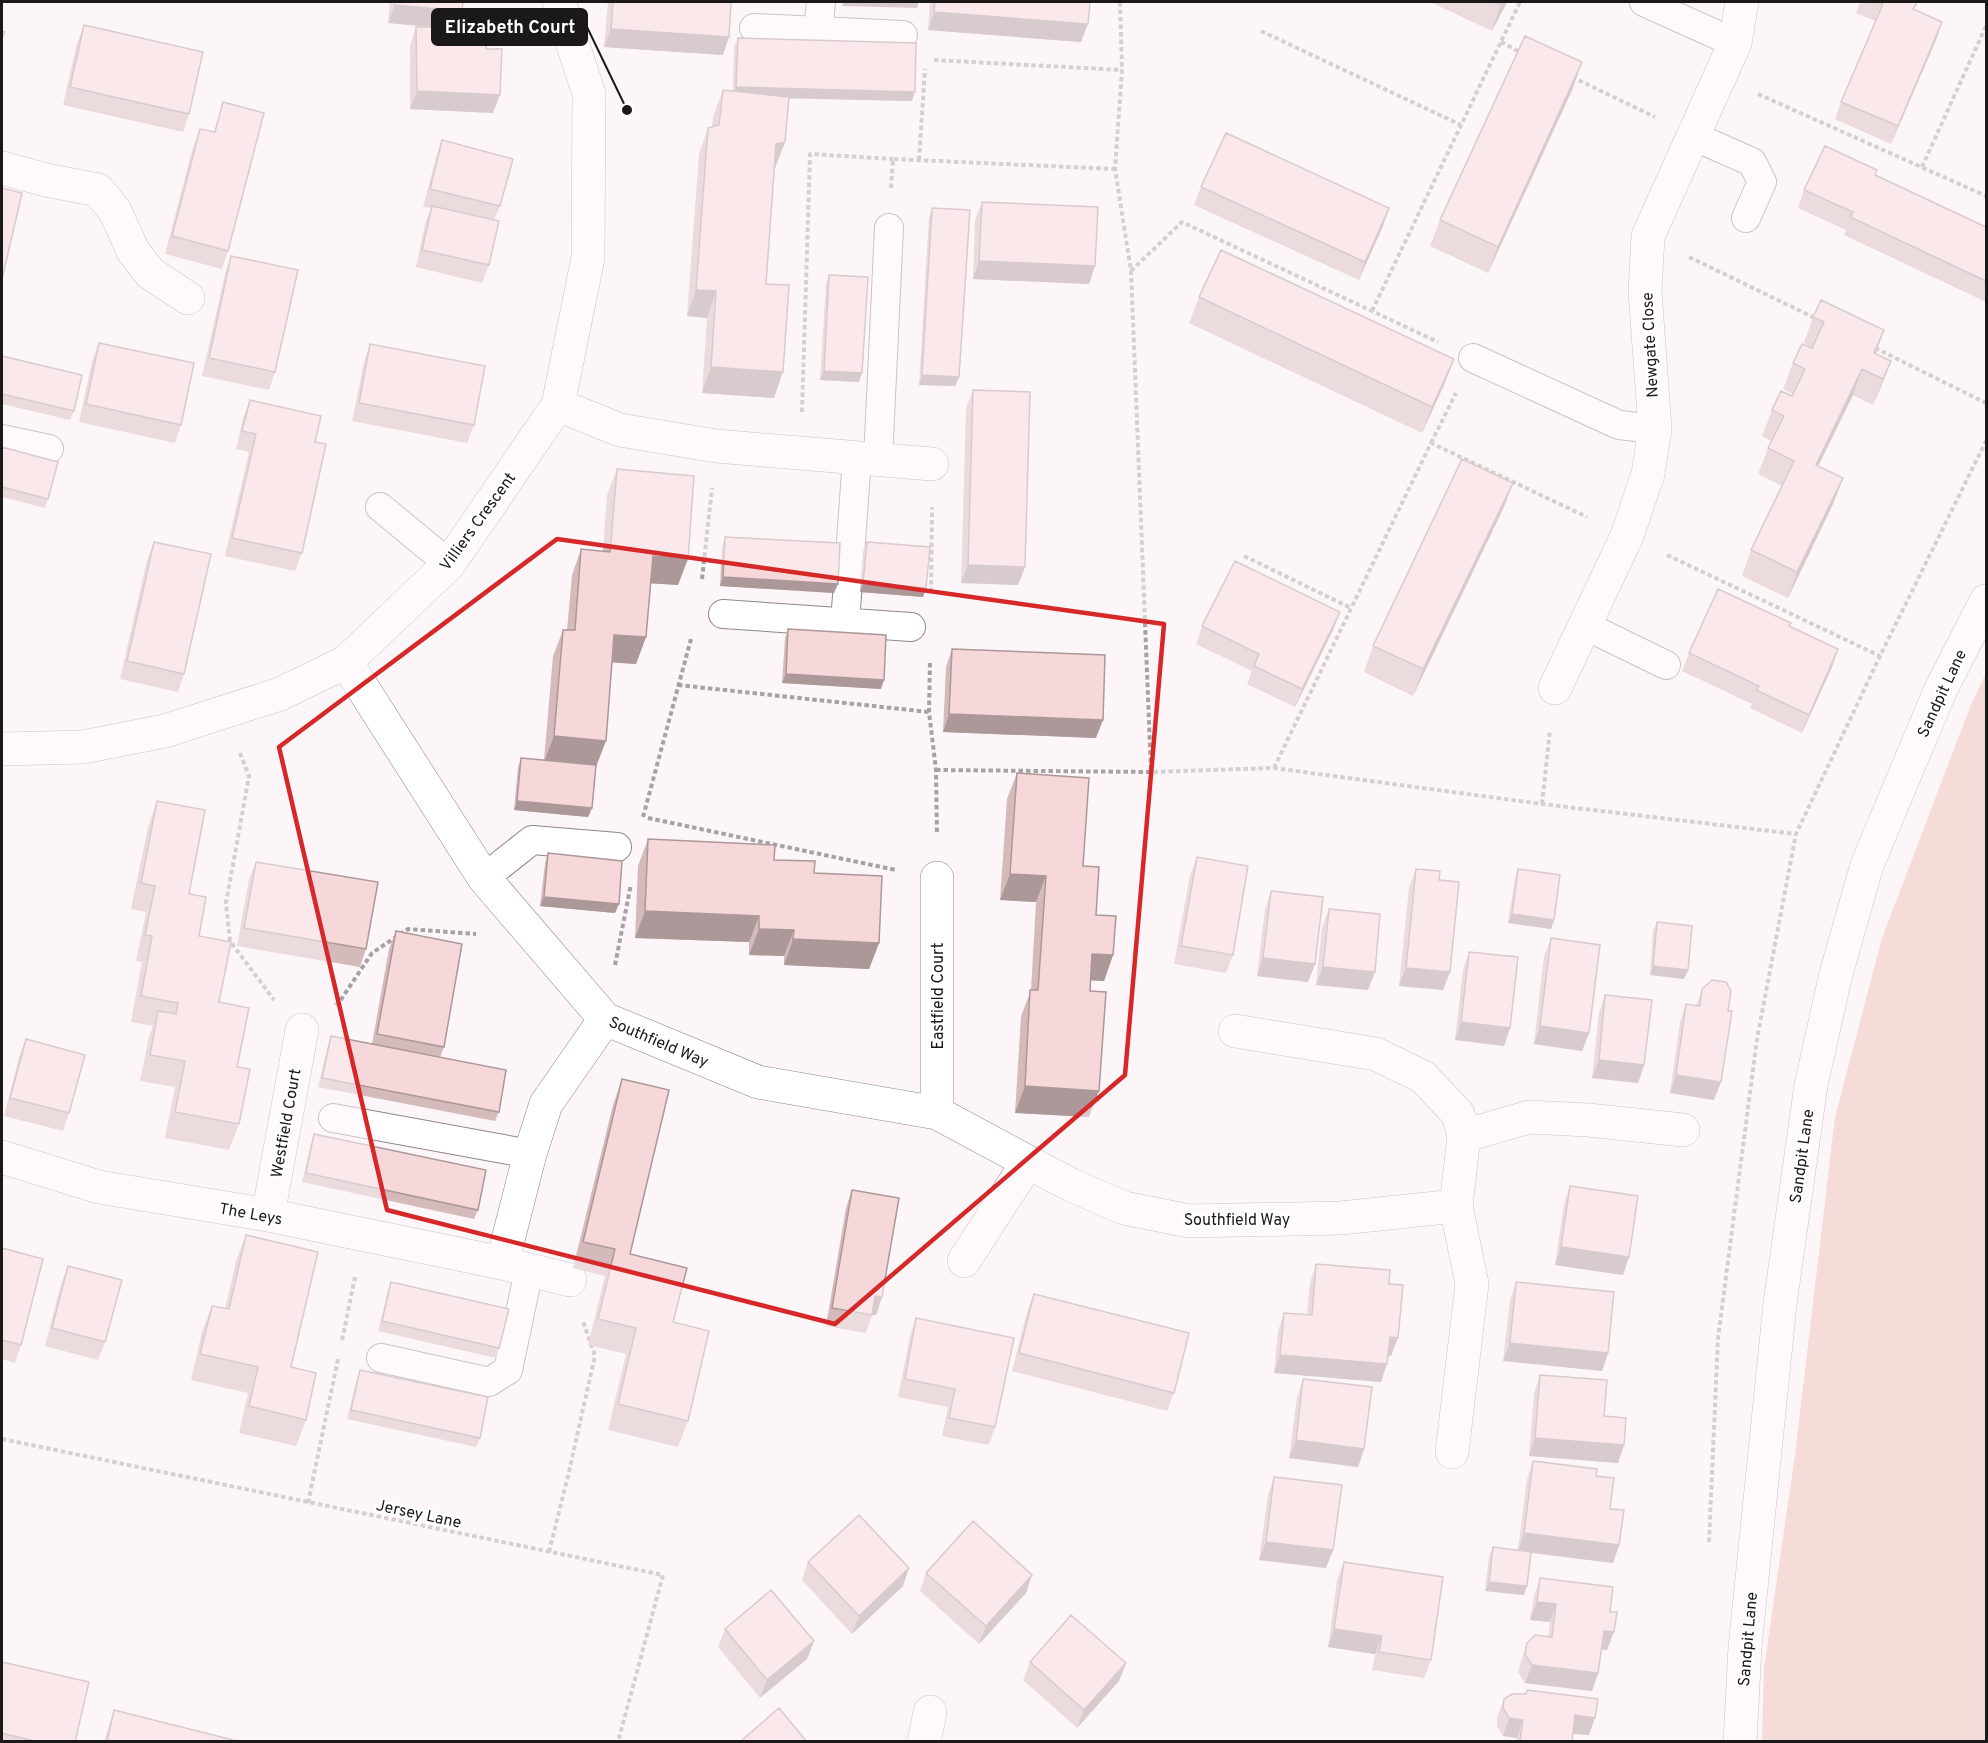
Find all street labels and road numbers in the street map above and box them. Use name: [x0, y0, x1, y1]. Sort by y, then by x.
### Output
street label: Newgate Close: [1638, 291, 1664, 398]
street label: Villiers Crescent: [436, 469, 521, 575]
street label: Sandpit Lane: [1914, 647, 1972, 741]
street label: Eastfield Court: [929, 942, 949, 1050]
street label: Southfield Way: [605, 1013, 711, 1073]
street label: Westfield Court: [268, 1067, 306, 1180]
street label: Sandpit Lane: [1786, 1108, 1819, 1205]
street label: The Leys: [217, 1200, 284, 1230]
street label: Southfield Way: [1184, 1211, 1290, 1231]
street label: Jersey Lane: [374, 1496, 463, 1534]
street label: Sandpit Lane: [1735, 1591, 1763, 1687]

